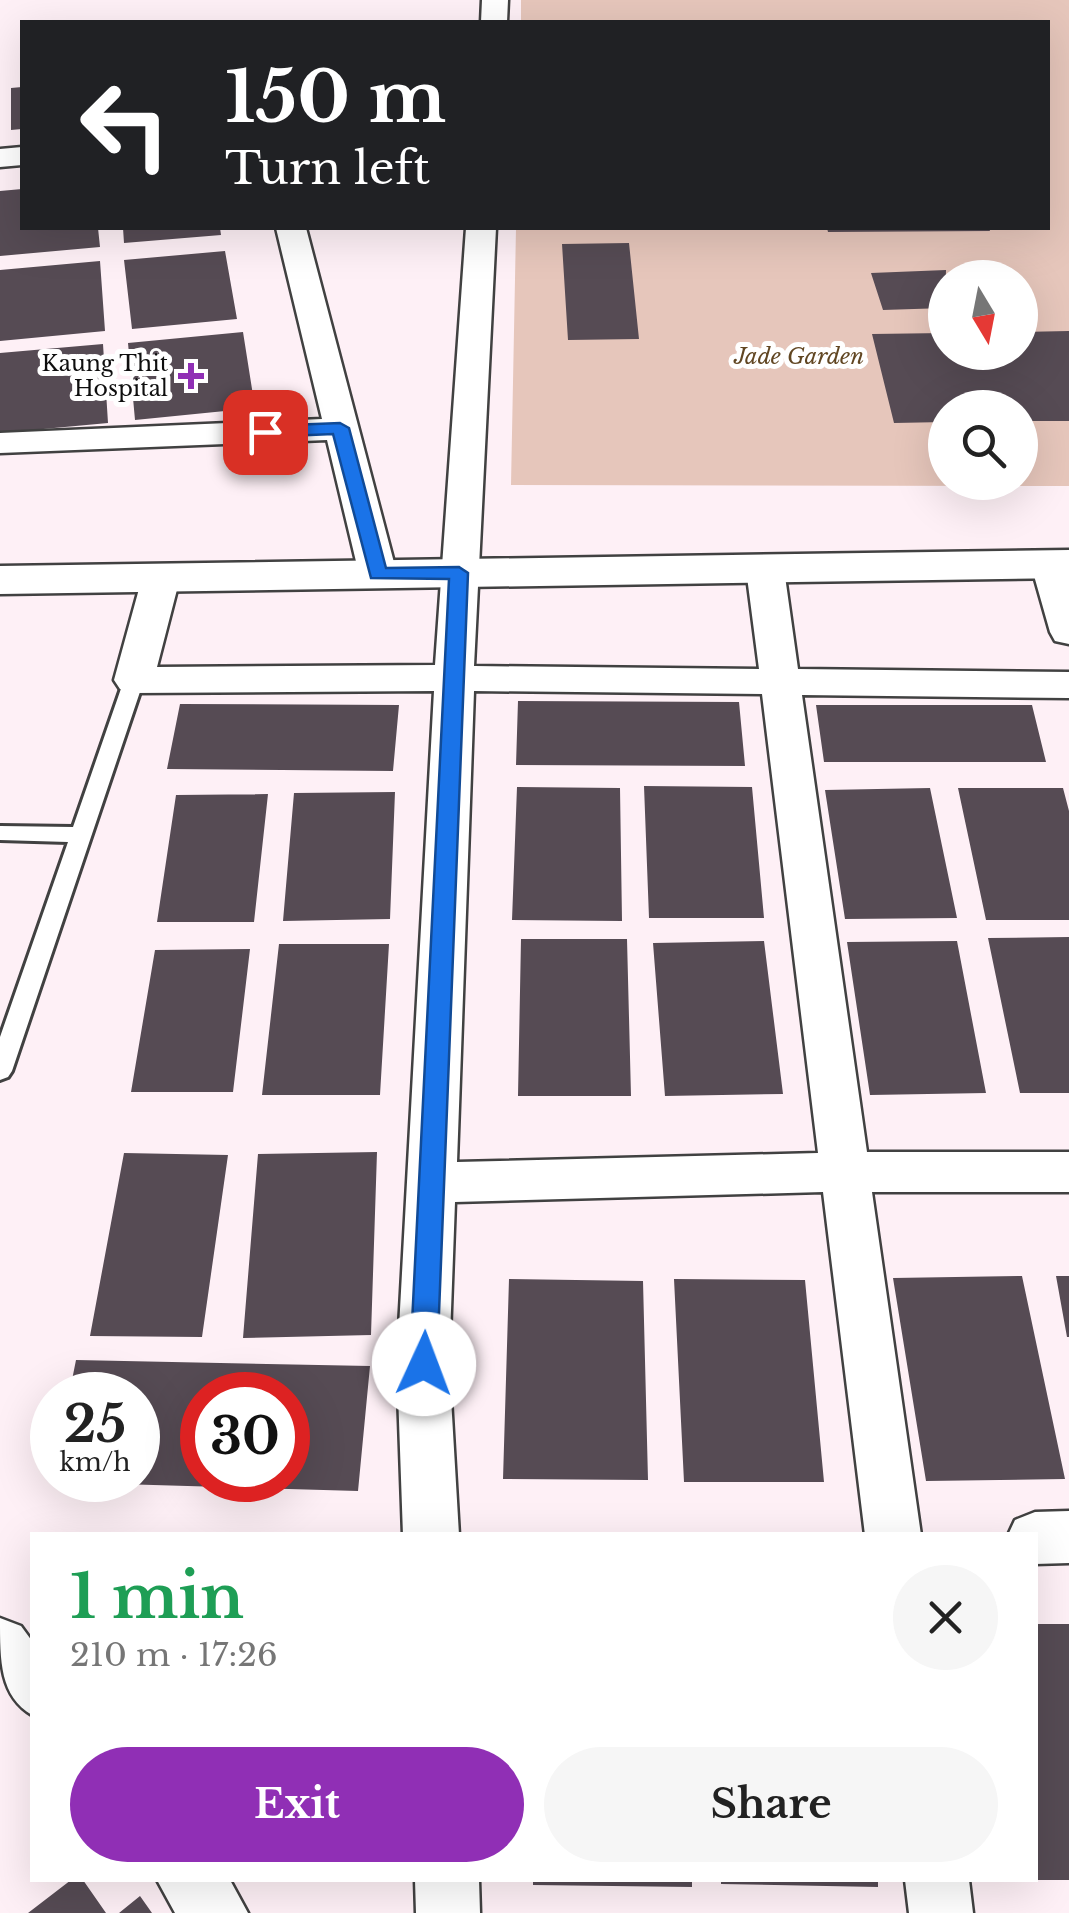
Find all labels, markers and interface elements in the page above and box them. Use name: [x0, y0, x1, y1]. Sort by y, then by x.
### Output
text: 150 m: [225, 54, 446, 141]
icon: left: [60, 60, 190, 190]
text: Turn left: [225, 140, 430, 196]
north arrow: [928, 260, 1038, 370]
map controls: [928, 260, 1038, 500]
park label: Jade Garden: [733, 343, 864, 370]
place label: Kaung Thit Hospital: [42, 350, 169, 402]
marker: Kaung Thit Hospital: [178, 363, 204, 389]
pin: [223, 390, 308, 475]
button: search: [928, 390, 1038, 500]
icon: arrive: [238, 405, 293, 460]
position arrow: [372, 1312, 476, 1416]
speed limit sign: 30: [180, 1372, 310, 1502]
text: 25: [64, 1393, 126, 1456]
text: km/h: [60, 1447, 130, 1478]
text: 1 min: [70, 1560, 244, 1634]
button: close: [893, 1565, 998, 1670]
text: 210 m · 17:26: [70, 1635, 278, 1675]
button: Exit: [70, 1747, 524, 1862]
button: Share: [544, 1747, 998, 1862]

